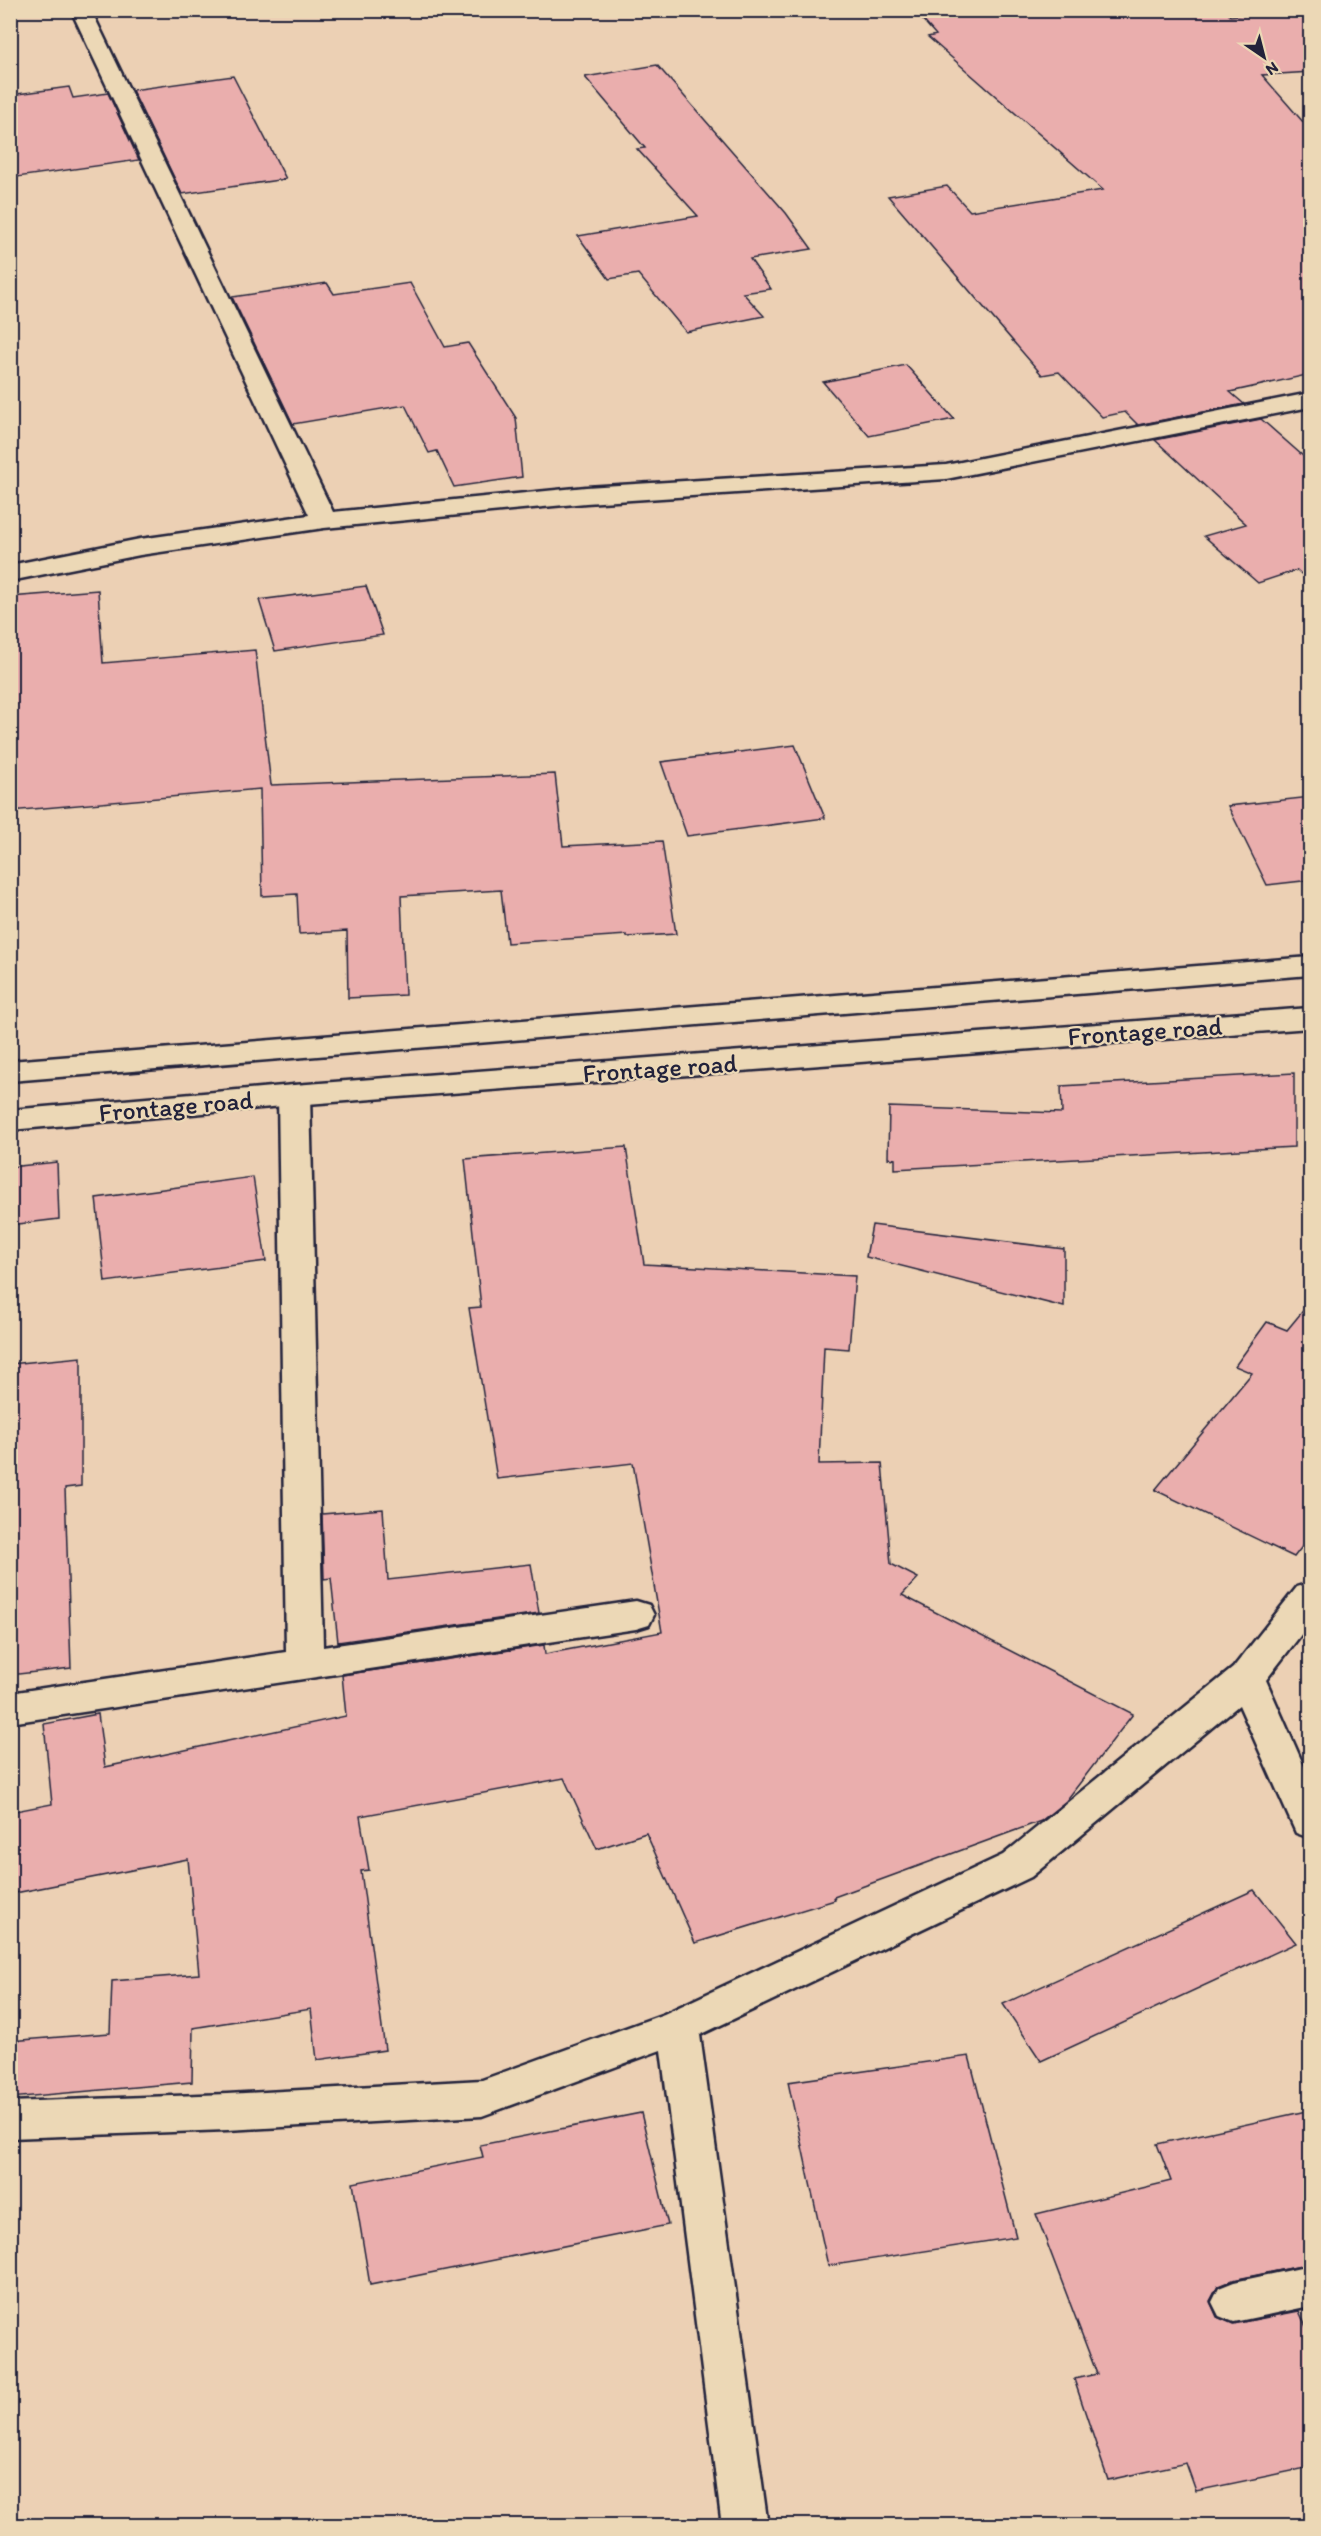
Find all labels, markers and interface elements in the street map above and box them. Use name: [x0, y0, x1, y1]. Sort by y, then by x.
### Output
north arrow: [1234, 27, 1294, 87]
text: N: [1262, 58, 1282, 80]
street label: Frontage road: [1067, 1010, 1223, 1052]
street label: Frontage road: [582, 1047, 738, 1089]
street label: Frontage road: [97, 1083, 255, 1129]

